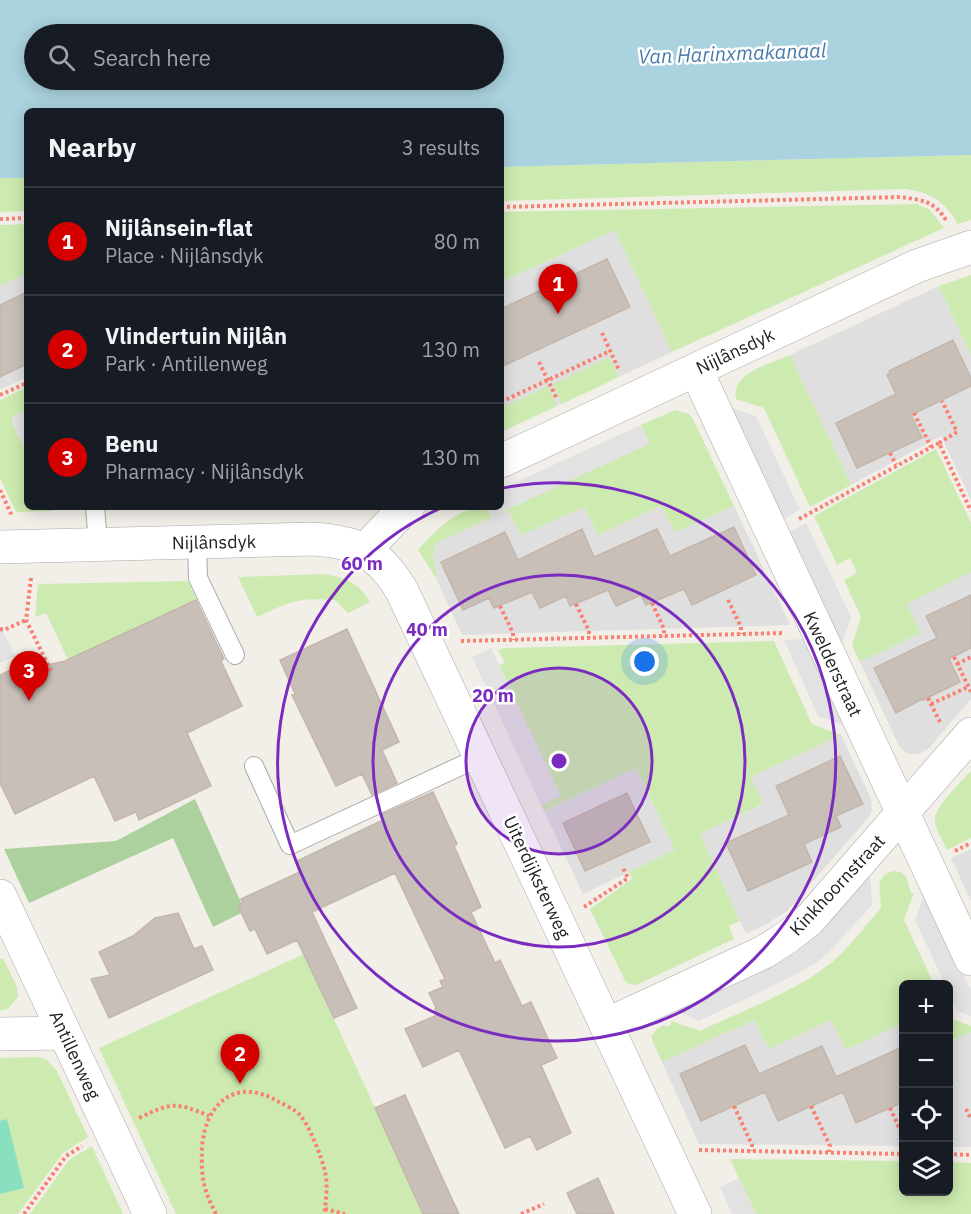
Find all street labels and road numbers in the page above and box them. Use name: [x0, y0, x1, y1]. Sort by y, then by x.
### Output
street label: Nijlânsdyk: [692, 323, 778, 379]
street label: Nijlânsdyk: [172, 530, 257, 554]
street label: Kwelderstraat: [799, 608, 867, 720]
street label: Uiterdijksterweg: [499, 812, 576, 942]
street label: Kinkhoornstraat: [784, 830, 890, 940]
street label: Antillenweg: [44, 1007, 106, 1104]

